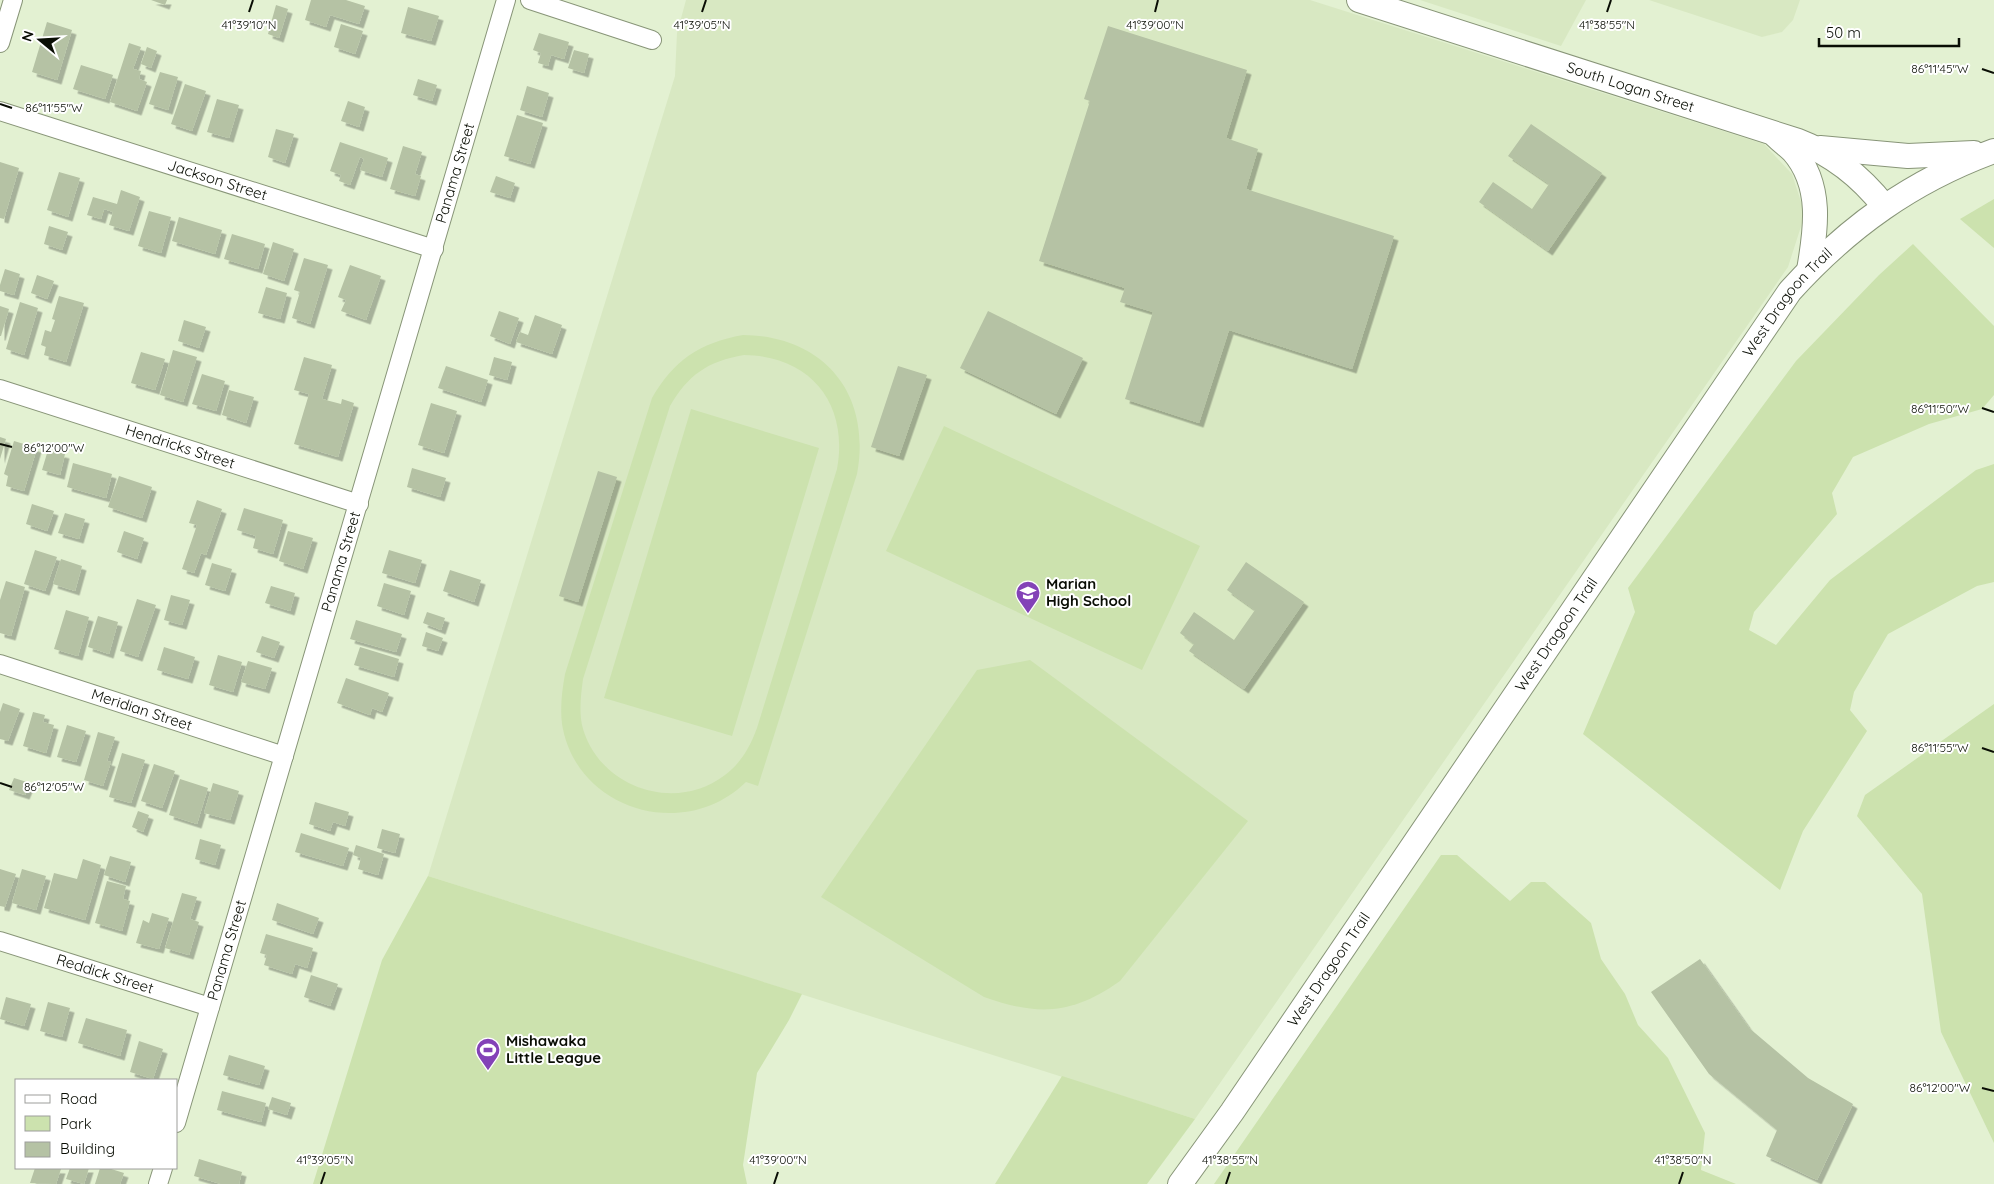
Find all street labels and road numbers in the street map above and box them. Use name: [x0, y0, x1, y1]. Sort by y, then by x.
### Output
street label: South Logan Street: [1564, 57, 1697, 116]
street label: Panama Street: [431, 121, 478, 225]
street label: Jackson Street: [165, 155, 270, 204]
street label: West Dragoon Trail: [1738, 243, 1836, 360]
street label: Hendricks Street: [123, 420, 237, 473]
street label: Panama Street: [317, 509, 364, 614]
street label: West Dragoon Trail: [1511, 574, 1602, 695]
street label: Meridian Street: [89, 684, 195, 735]
street label: Panama Street: [203, 898, 250, 1003]
street label: West Dragoon Trail: [1283, 909, 1374, 1030]
street label: Reddick Street: [54, 949, 156, 998]

